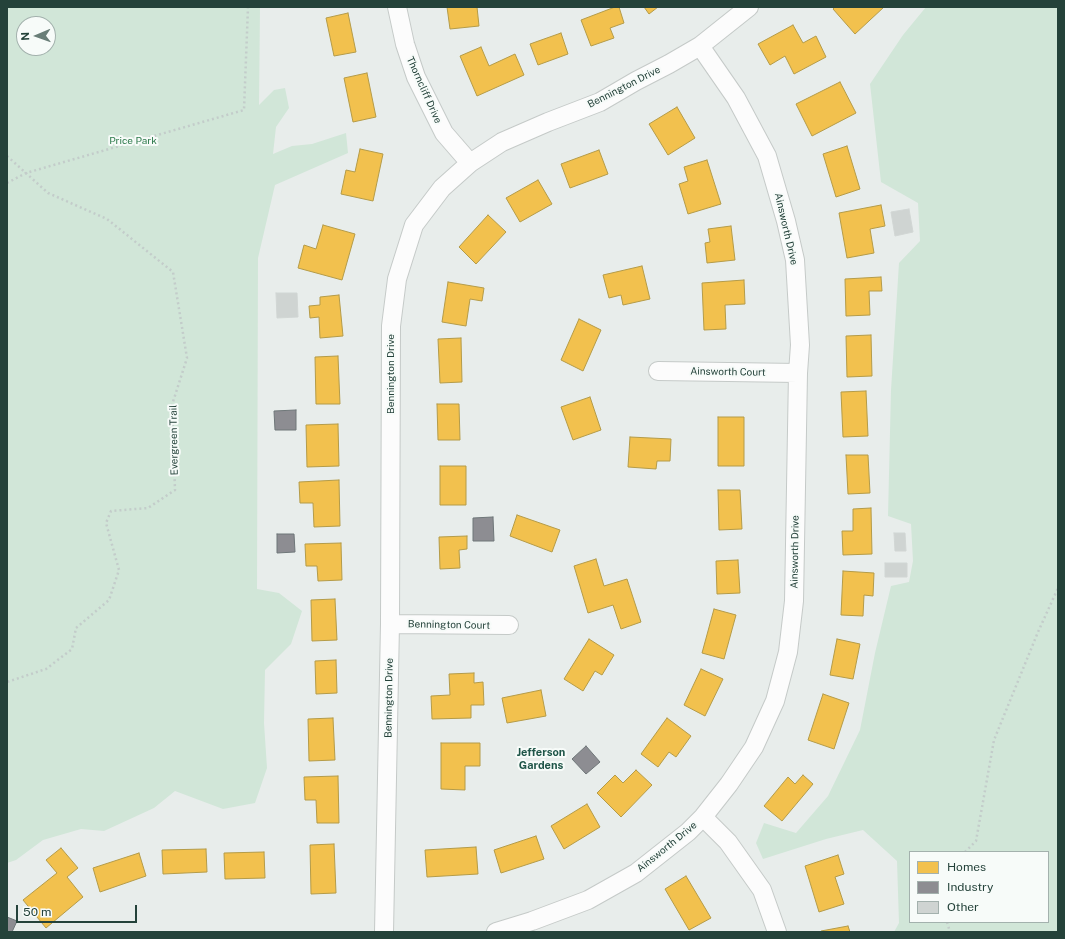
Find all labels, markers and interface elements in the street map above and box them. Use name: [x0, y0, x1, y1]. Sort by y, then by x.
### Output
north arrow: [16, 16, 56, 56]
text: N: [19, 32, 31, 41]
street label: Thorncliff Drive: [404, 55, 444, 125]
street label: Bennington Drive: [586, 63, 662, 111]
park label: Price Park: [109, 135, 157, 147]
street label: Ainsworth Drive: [772, 192, 800, 266]
street label: Bennington Drive: [385, 334, 397, 414]
street label: Ainsworth Court: [690, 365, 766, 379]
street label: Evergreen Trail: [167, 405, 181, 475]
street label: Ainsworth Drive: [788, 515, 802, 589]
street label: Bennington Court: [408, 618, 490, 632]
street label: Bennington Drive: [382, 658, 396, 738]
district label: Jefferson Gardens: [517, 746, 565, 772]
street label: Ainsworth Drive: [635, 819, 699, 875]
legend: [909, 851, 1049, 923]
text: Homes: [947, 860, 986, 874]
text: Industry: [947, 880, 993, 894]
scale bar: [18, 897, 139, 923]
text: Other: [947, 900, 979, 914]
text: 50 m: [23, 905, 51, 919]

